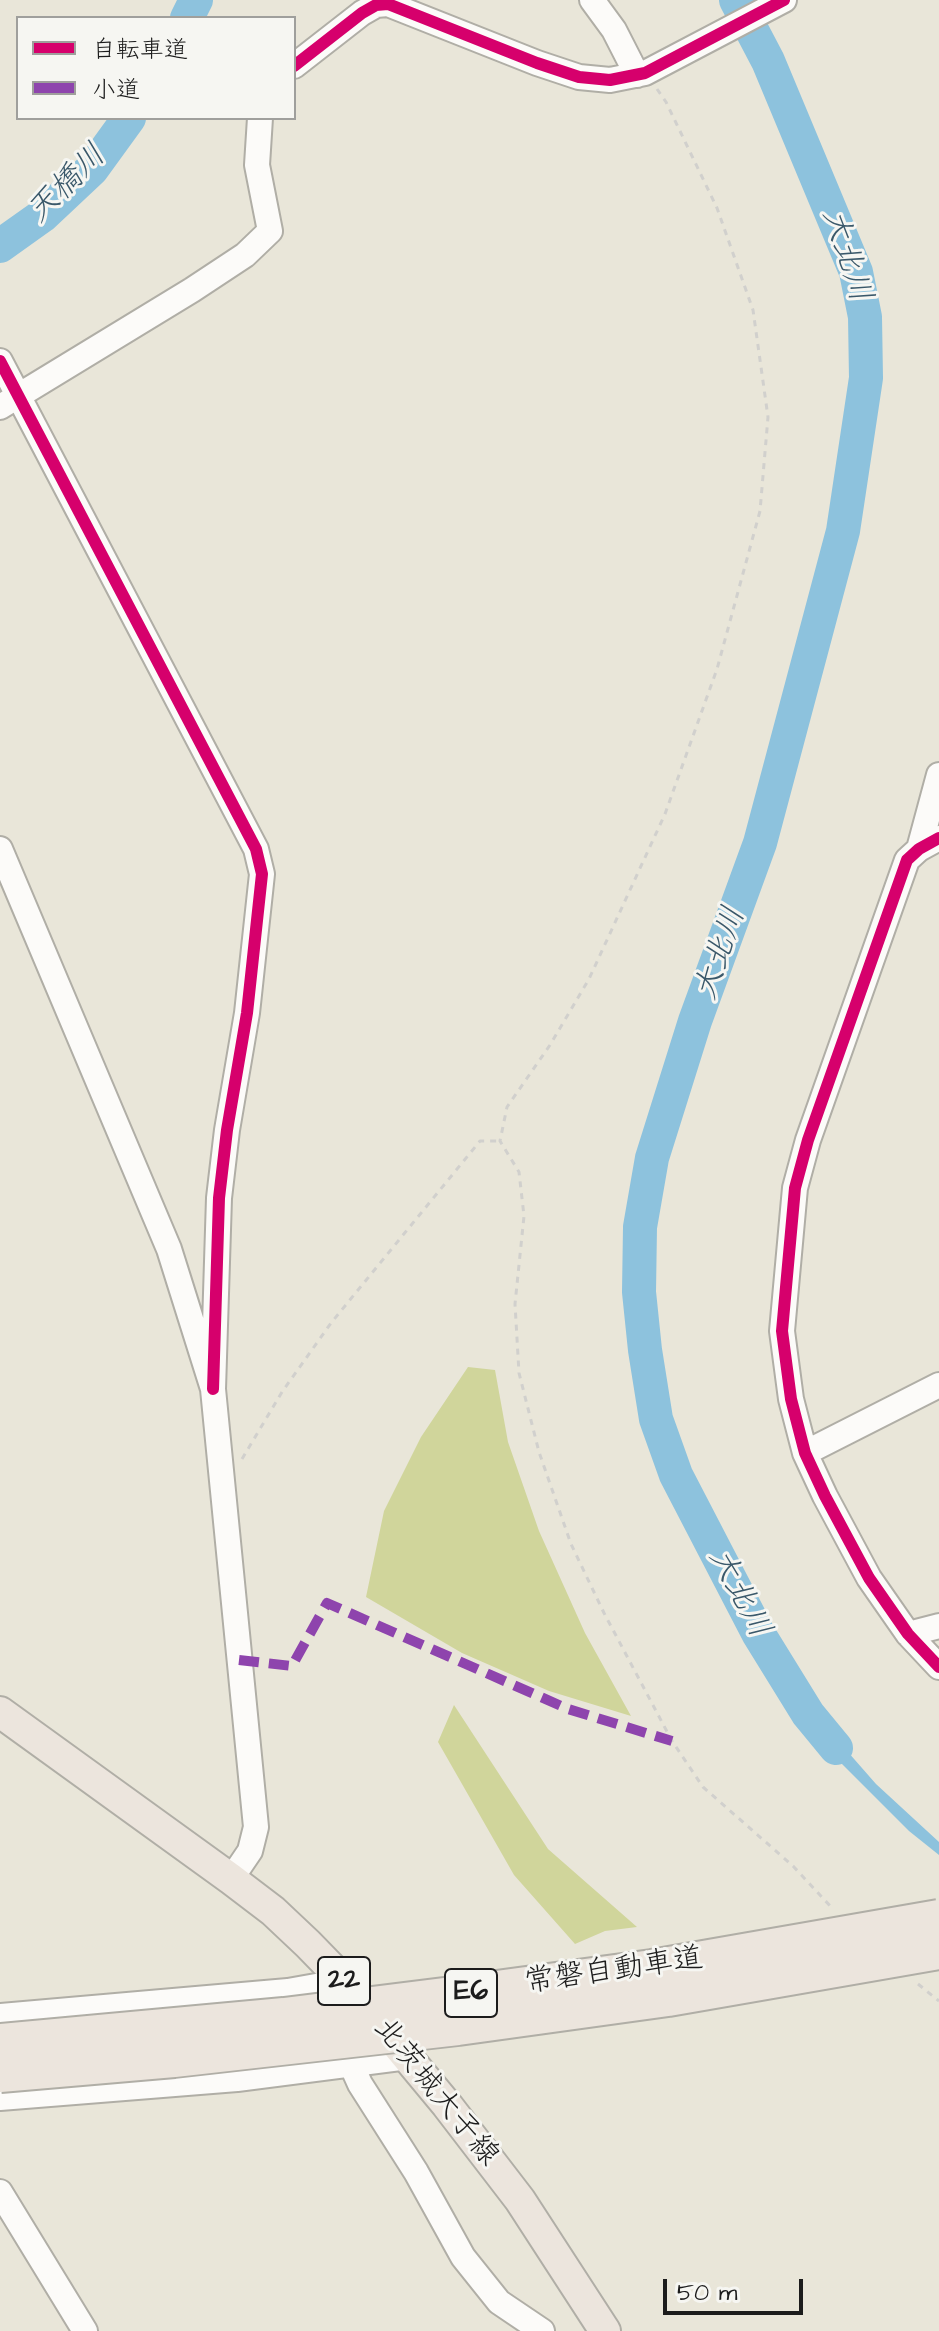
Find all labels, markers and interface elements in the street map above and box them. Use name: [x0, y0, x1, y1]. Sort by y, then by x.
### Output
legend: [16, 16, 296, 120]
text: 自転車道: [92, 33, 188, 67]
text: 小道: [92, 73, 140, 107]
water label: 天橋川: [20, 137, 116, 233]
water label: 大北川: [812, 204, 878, 308]
water label: 大北川: [688, 902, 756, 1006]
water label: 大北川: [699, 1543, 777, 1645]
street label: 常磐自動車道: [522, 1942, 706, 2002]
road number: 22: [318, 1957, 370, 2005]
road number: E6: [445, 1969, 497, 2017]
street label: 北茨城大子線: [364, 2012, 506, 2174]
scale bar: [667, 2263, 807, 2313]
text: 50 m: [677, 2276, 737, 2310]

